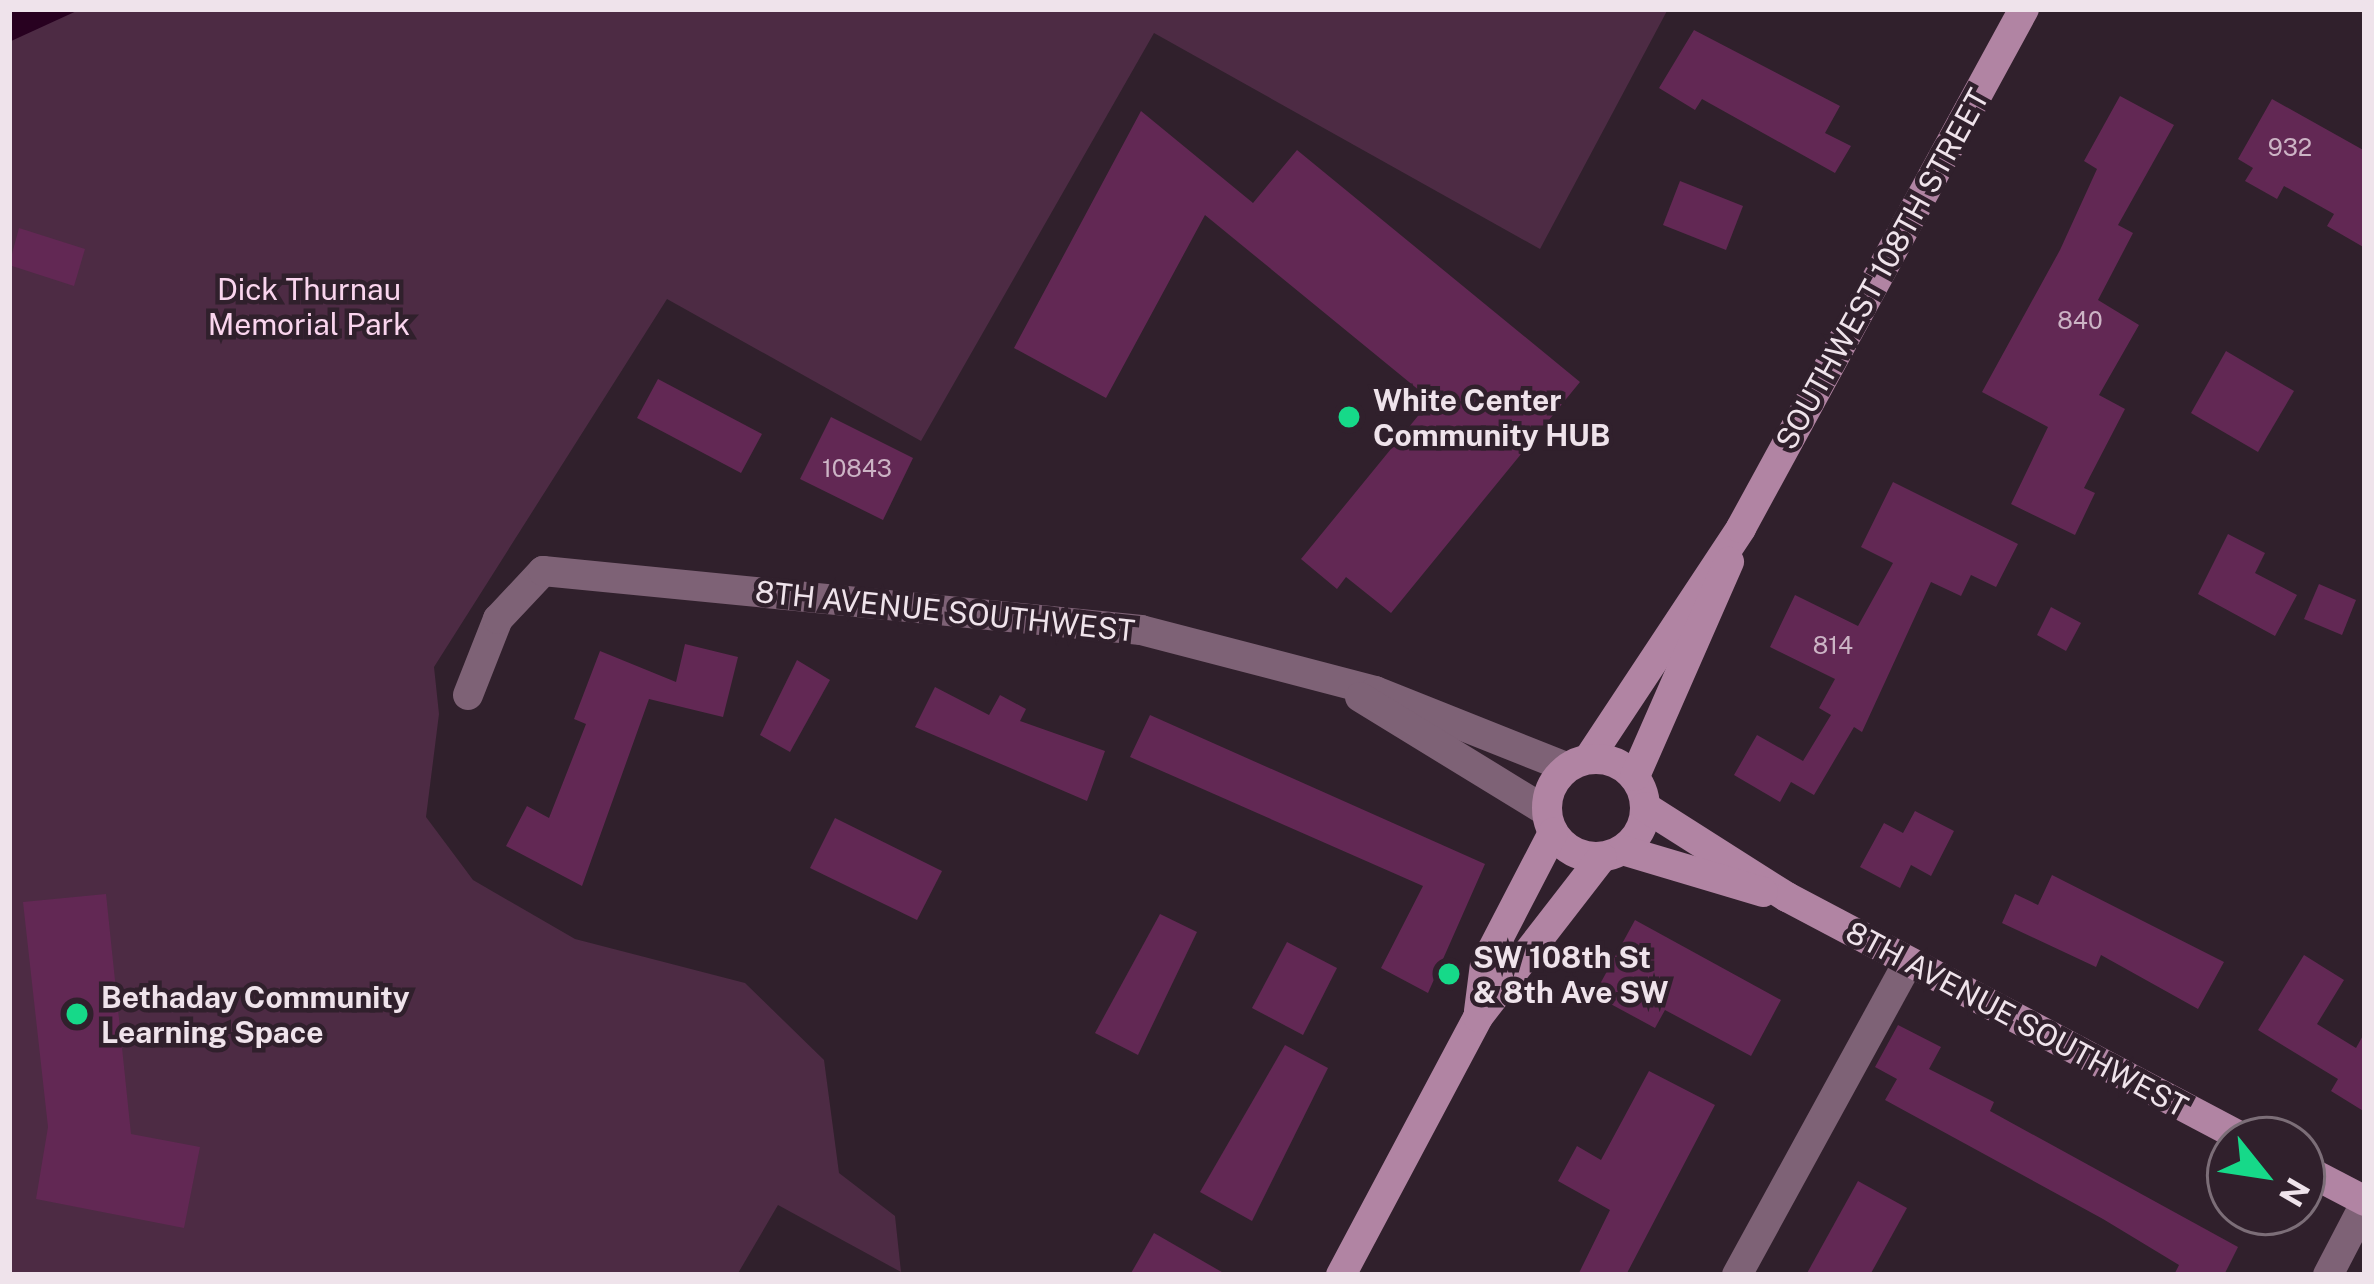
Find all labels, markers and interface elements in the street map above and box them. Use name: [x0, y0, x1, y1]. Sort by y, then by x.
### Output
street label: SOUTHWEST 108TH STREET: [1768, 83, 1996, 455]
house number: 932: [2268, 134, 2312, 162]
park label: Dick Thurnau Memorial Park: [208, 271, 410, 342]
house number: 840: [2057, 307, 2103, 335]
place label: White Center Community HUB: [1373, 382, 1611, 452]
marker: White Center Community HUB: [1336, 404, 1362, 430]
house number: 10843: [822, 455, 892, 483]
street label: 8TH AVENUE SOUTHWEST: [753, 573, 1137, 649]
house number: 814: [1813, 632, 1853, 660]
street label: 8TH AVENUE SOUTHWEST: [1840, 914, 2194, 1124]
place label: SW 108th St & 8th Ave SW: [1473, 939, 1669, 1010]
marker: SW 108th St & 8th Ave SW: [1436, 961, 1462, 987]
place label: Bethaday Community Learning Space: [101, 979, 410, 1050]
marker: Bethaday Community Learning Space: [64, 1001, 90, 1027]
north arrow: [2206, 1116, 2326, 1236]
text: N: [2272, 1172, 2317, 1213]

